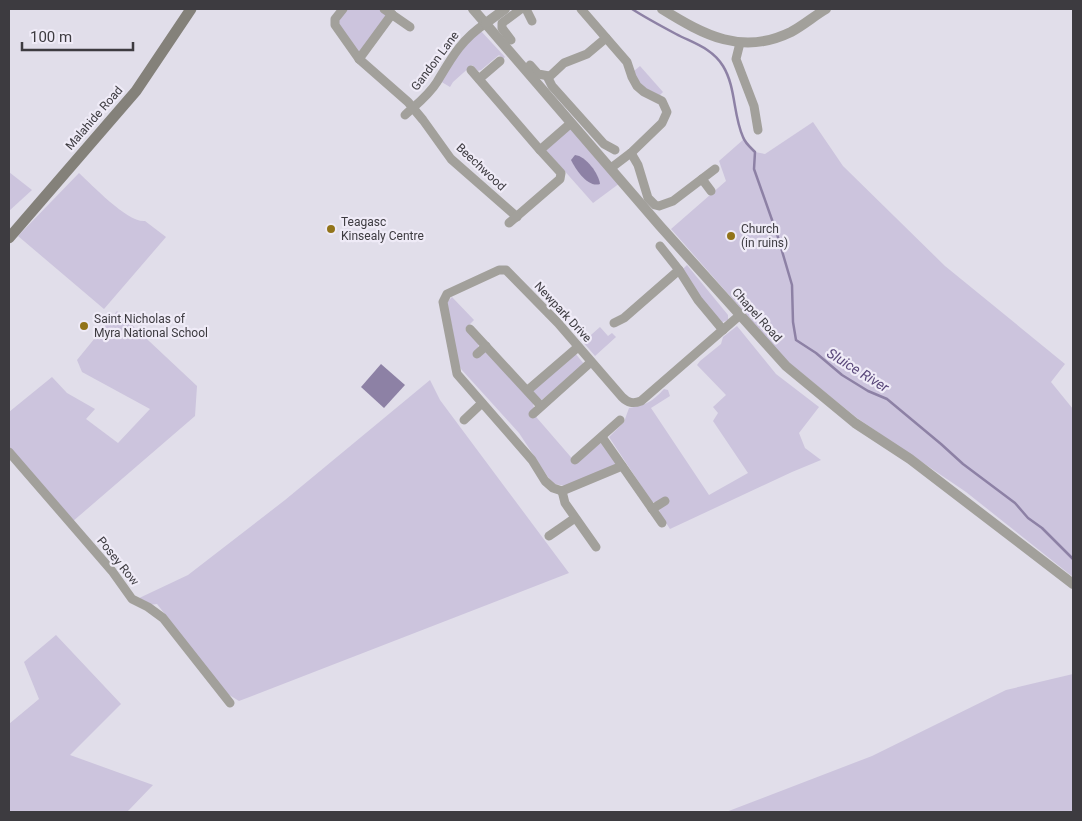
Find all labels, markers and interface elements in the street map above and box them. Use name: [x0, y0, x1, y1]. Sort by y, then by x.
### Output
scale bar: [22, 20, 134, 52]
text: 100 m: [30, 28, 72, 46]
street label: Gandon Lane: [408, 29, 462, 93]
street label: Malahide Road: [63, 83, 125, 153]
street label: Beechwood: [453, 141, 509, 193]
place label: Teagasc Kinsealy Centre: [341, 215, 424, 243]
place label: Church (in ruins): [741, 222, 788, 250]
marker: Teagasc Kinsealy Centre: [325, 223, 337, 235]
marker: Church (in ruins): [725, 230, 737, 242]
street label: Newpark Drive: [532, 279, 594, 345]
street label: Chapel Road: [729, 285, 785, 345]
place label: Saint Nicholas of Myra National School: [94, 312, 208, 340]
marker: Saint Nicholas of Myra National School: [78, 320, 90, 332]
water label: Sluice River: [824, 345, 892, 396]
street label: Posey Row: [94, 534, 142, 588]

